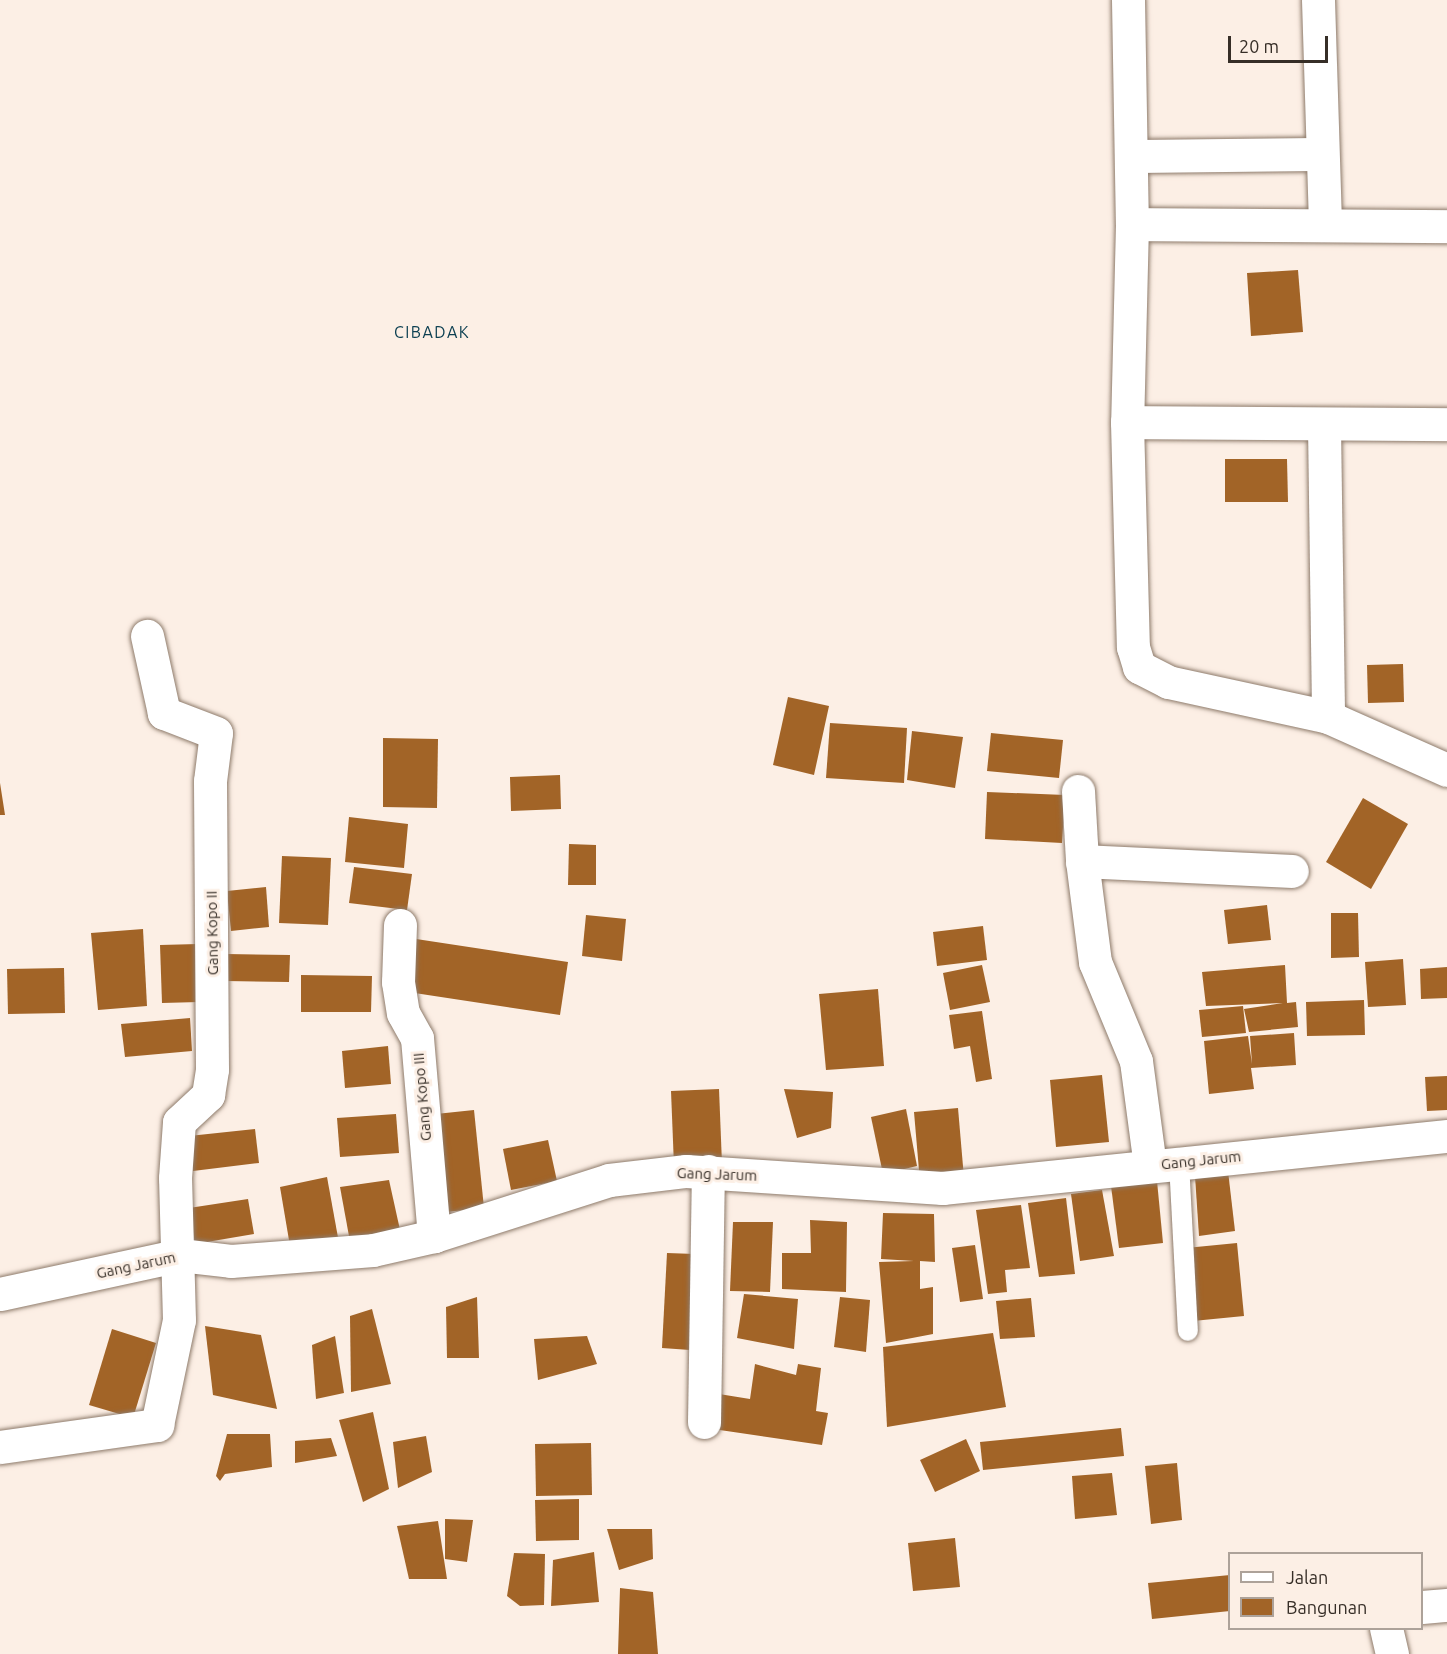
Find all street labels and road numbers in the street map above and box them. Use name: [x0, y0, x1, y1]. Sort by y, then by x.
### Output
street label: Gang Kopo II: [202, 891, 222, 975]
street label: Gang Kopo III: [409, 1052, 435, 1142]
street label: Gang Jarum: [1160, 1147, 1242, 1173]
street label: Gang Jarum: [676, 1164, 758, 1184]
street label: Gang Jarum: [95, 1248, 177, 1282]

